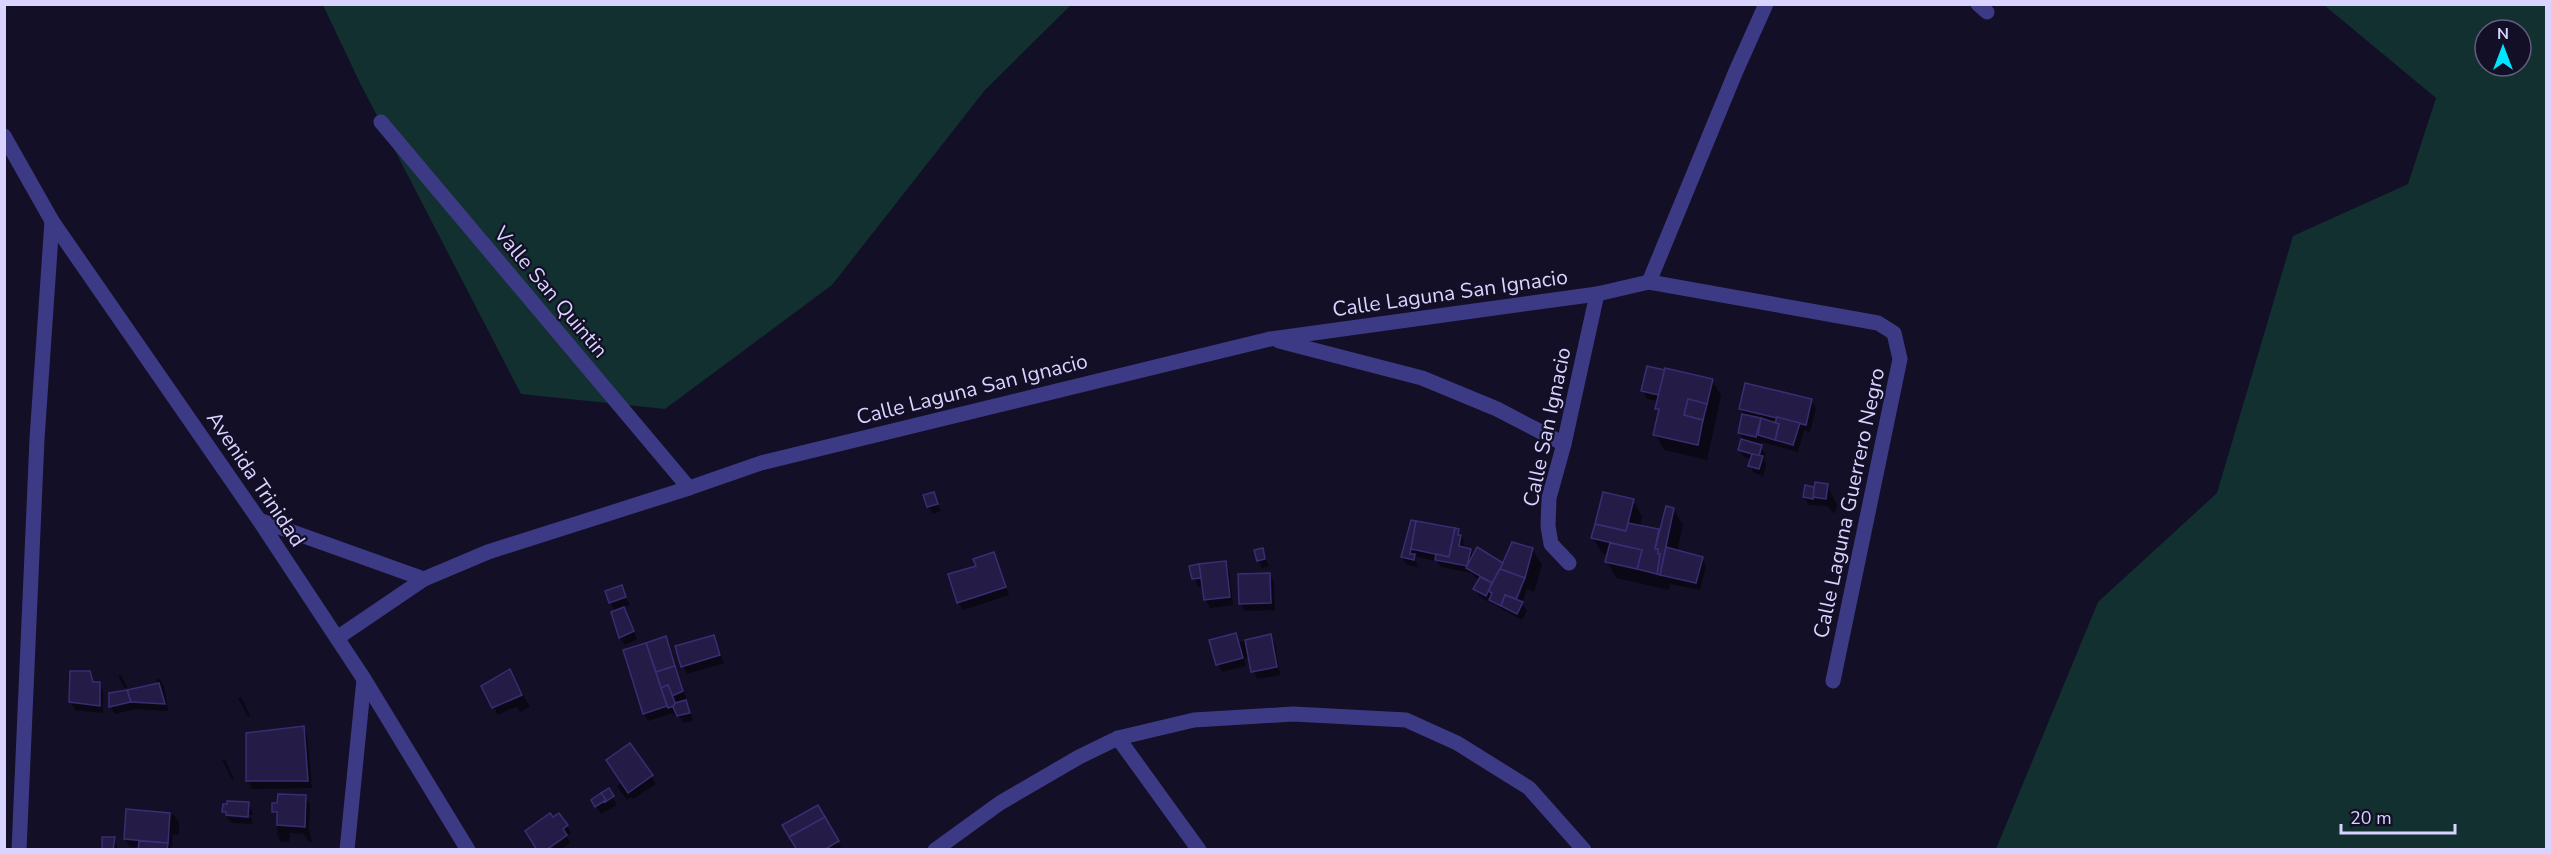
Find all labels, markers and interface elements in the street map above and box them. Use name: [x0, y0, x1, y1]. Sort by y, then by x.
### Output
north arrow: [2473, 18, 2533, 78]
text: N: [2497, 23, 2509, 45]
street label: Valle San Quintin: [487, 220, 614, 364]
street label: Calle Laguna San Ignacio: [1331, 263, 1569, 323]
street label: Calle San Ignacio: [1516, 345, 1578, 509]
street label: Calle Laguna San Ignacio: [853, 347, 1091, 431]
street label: Calle Laguna Guerrero Negro: [1807, 365, 1891, 641]
street label: Avenida Trinidad: [200, 406, 312, 552]
scale bar: [2341, 797, 2455, 835]
text: 20 m: [2350, 806, 2392, 830]

